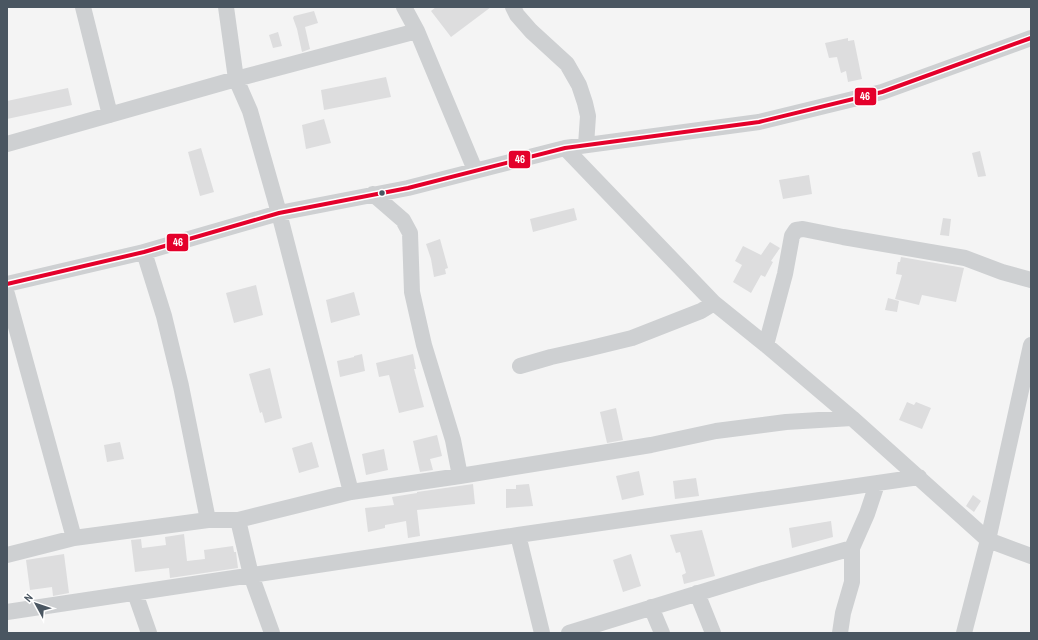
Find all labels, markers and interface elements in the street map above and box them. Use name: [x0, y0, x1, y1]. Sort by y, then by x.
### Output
line badge: 46: [854, 87, 877, 106]
text: 46: [860, 89, 870, 103]
line badge: 46: [508, 150, 531, 169]
text: 46: [515, 152, 525, 166]
unlabelled marker: [377, 188, 387, 198]
line badge: 46: [166, 233, 189, 252]
text: 46: [173, 235, 183, 249]
north arrow: [16, 584, 56, 624]
text: N: [21, 591, 36, 605]

